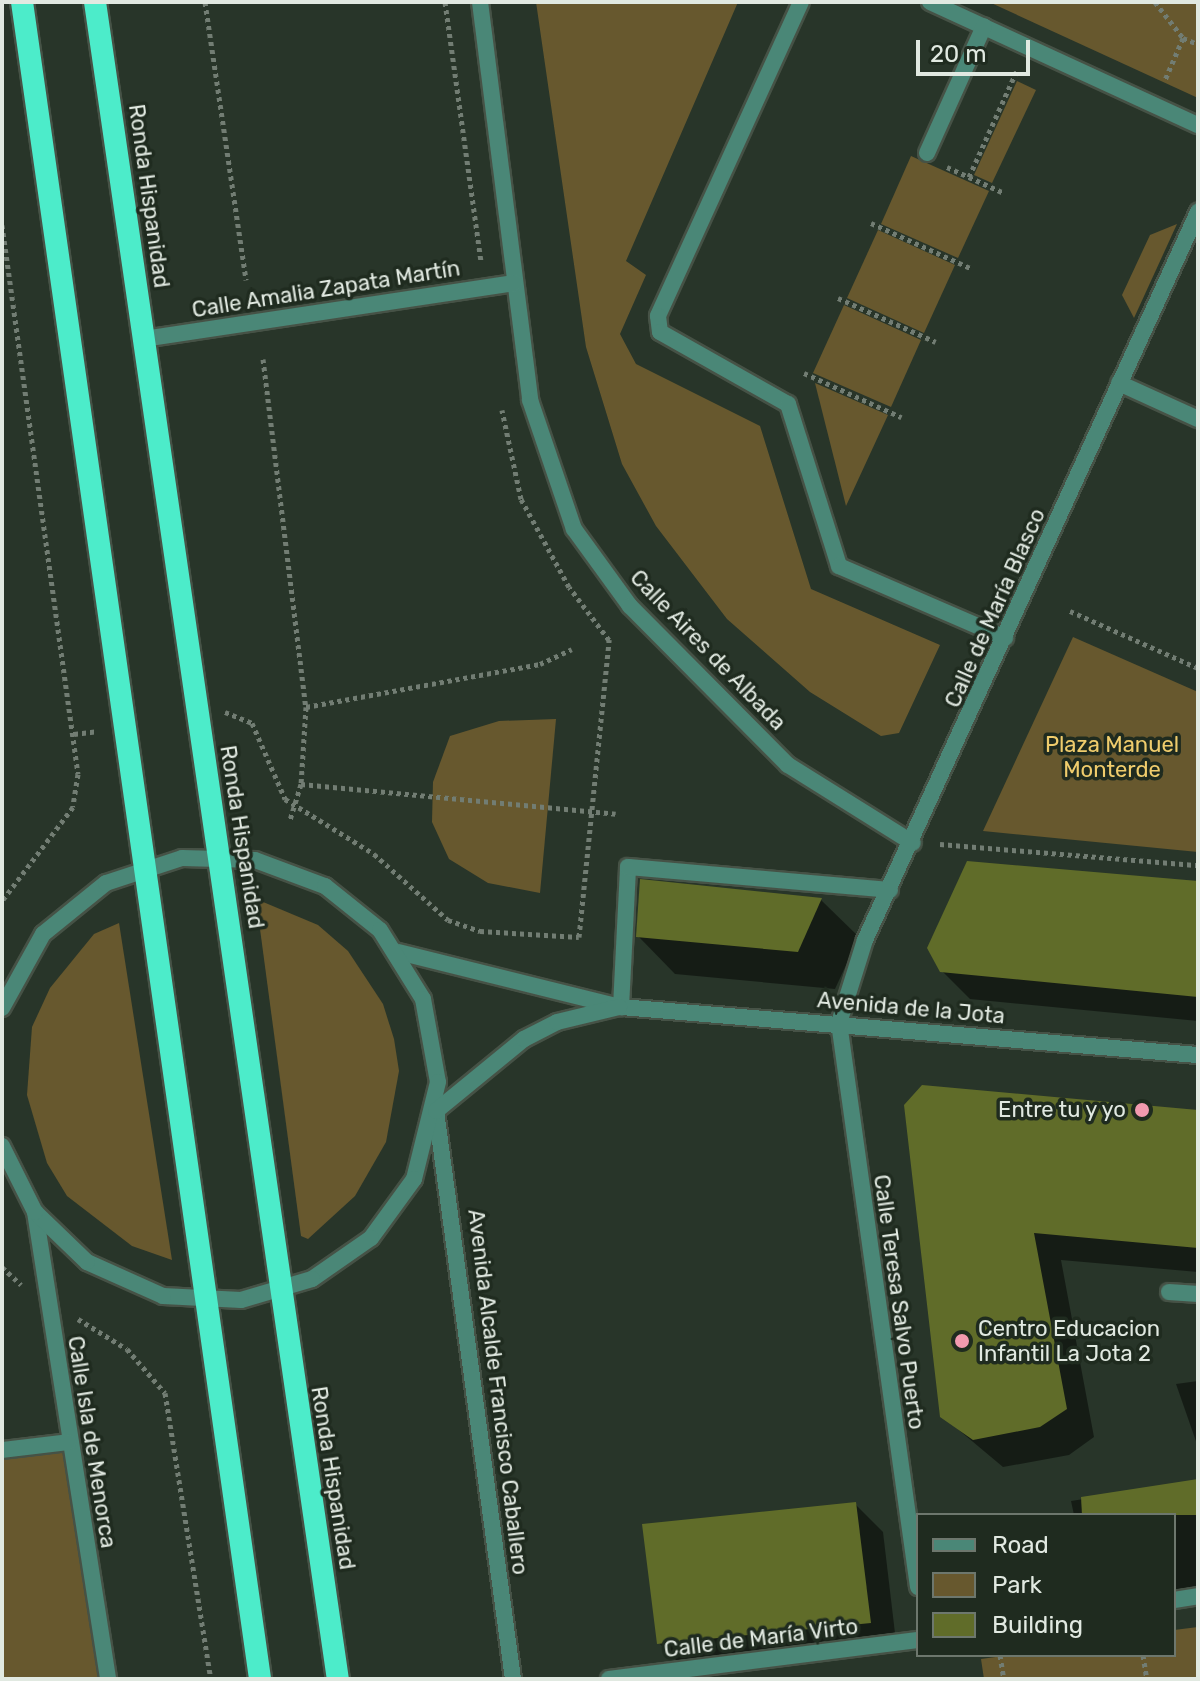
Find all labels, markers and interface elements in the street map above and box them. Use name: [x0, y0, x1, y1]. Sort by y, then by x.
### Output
scale bar: [920, 24, 1034, 74]
text: 20 m: [930, 40, 987, 68]
street label: Ronda Hispanidad: [123, 102, 175, 290]
street label: Calle Amalia Zapata Martín: [190, 255, 462, 323]
street label: Calle de María Blasco: [939, 504, 1051, 712]
street label: Calle Aires de Albada: [624, 564, 792, 736]
park label: Plaza Manuel Monterde: [1045, 731, 1179, 782]
street label: Ronda Hispanidad: [214, 743, 270, 931]
street label: Avenida de la Jota: [816, 987, 1006, 1029]
place label: Entre tu y yo: [996, 1097, 1126, 1123]
marker: Entre tu y yo: [1133, 1101, 1151, 1119]
street label: Calle Teresa Salvo Puerto: [868, 1173, 930, 1431]
street label: Avenida Alcalde Francisco Caballero: [462, 1207, 534, 1577]
place label: Centro Educacion Infantil La Jota 2: [978, 1315, 1160, 1366]
marker: Centro Educacion Infantil La Jota 2: [953, 1332, 971, 1350]
street label: Calle Isla de Menorca: [62, 1334, 122, 1550]
street label: Ronda Hispanidad: [305, 1384, 361, 1572]
legend: [916, 1513, 1176, 1657]
text: Road: [992, 1531, 1049, 1559]
text: Park: [992, 1571, 1042, 1599]
text: Building: [992, 1611, 1083, 1639]
street label: Calle de María Virto: [662, 1613, 860, 1663]

